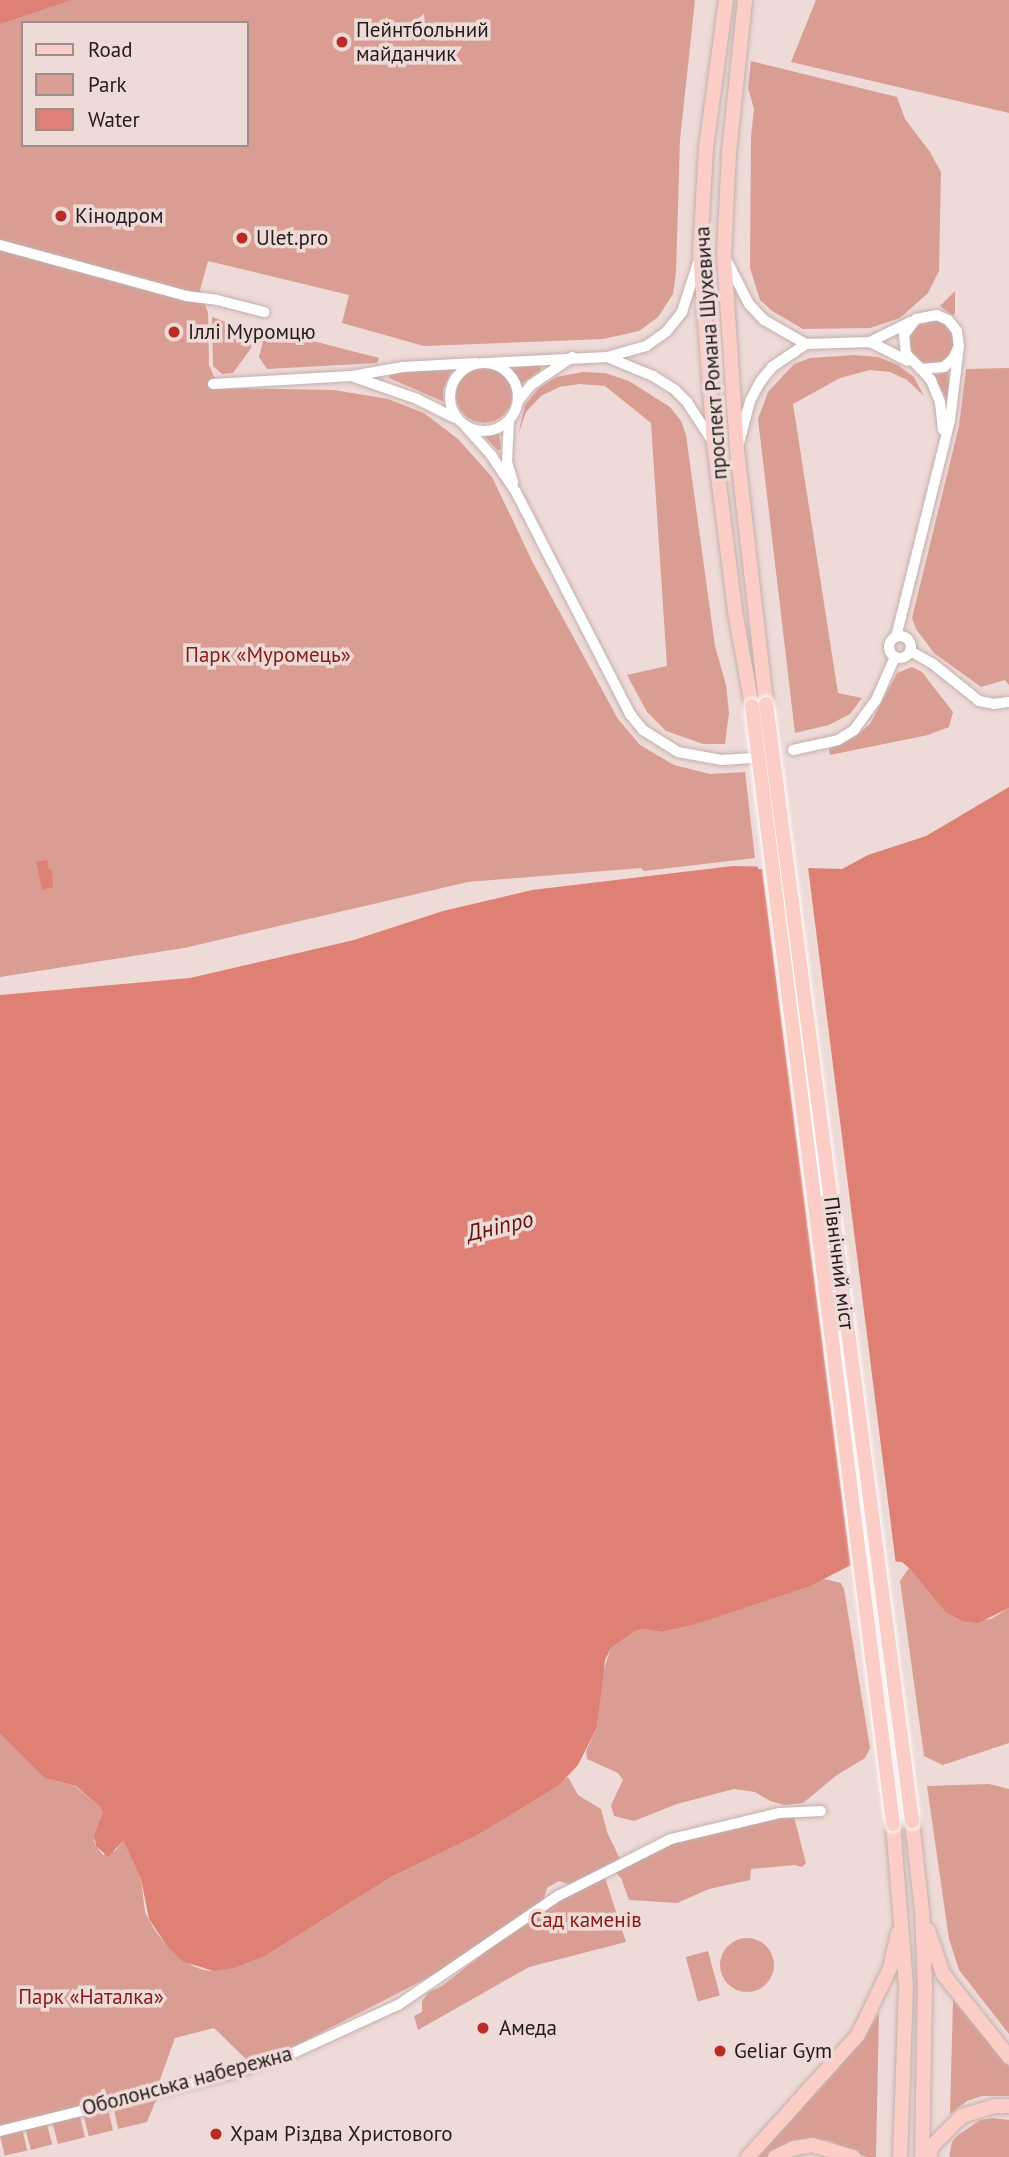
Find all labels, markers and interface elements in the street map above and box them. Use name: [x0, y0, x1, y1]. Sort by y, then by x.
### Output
place label: Пейнтбольний майданчик: [356, 17, 489, 67]
legend: [21, 21, 248, 147]
marker: Пейнтбольний майданчик: [334, 34, 350, 50]
text: Road: [88, 36, 132, 63]
text: Park: [88, 71, 127, 98]
text: Water: [88, 106, 140, 133]
place label: Кінодром: [75, 203, 163, 229]
marker: Кінодром: [53, 208, 69, 224]
place label: Ulet.pro: [256, 225, 328, 251]
street label: проспект Романа Шухевича: [690, 225, 732, 481]
marker: Ulet.pro: [234, 230, 250, 246]
place label: Іллі Муромцю: [188, 319, 316, 345]
marker: Іллі Муромцю: [166, 324, 182, 340]
park label: Парк «Муромець»: [185, 642, 351, 668]
street label: Північний міст: [818, 1195, 860, 1331]
water label: Дніпро: [464, 1205, 536, 1247]
park label: Сад каменів: [530, 1907, 642, 1933]
park label: Парк «Наталка»: [18, 1984, 164, 2010]
place label: Амеда: [499, 2015, 557, 2041]
marker: Амеда: [473, 2018, 493, 2038]
place label: Geliar Gym: [734, 2038, 832, 2064]
street label: Оболонська набережна: [79, 2041, 295, 2121]
marker: Geliar Gym: [712, 2043, 728, 2059]
place label: Храм Різдва Христового: [230, 2121, 453, 2147]
marker: Храм Різдва Христового: [208, 2126, 224, 2142]

